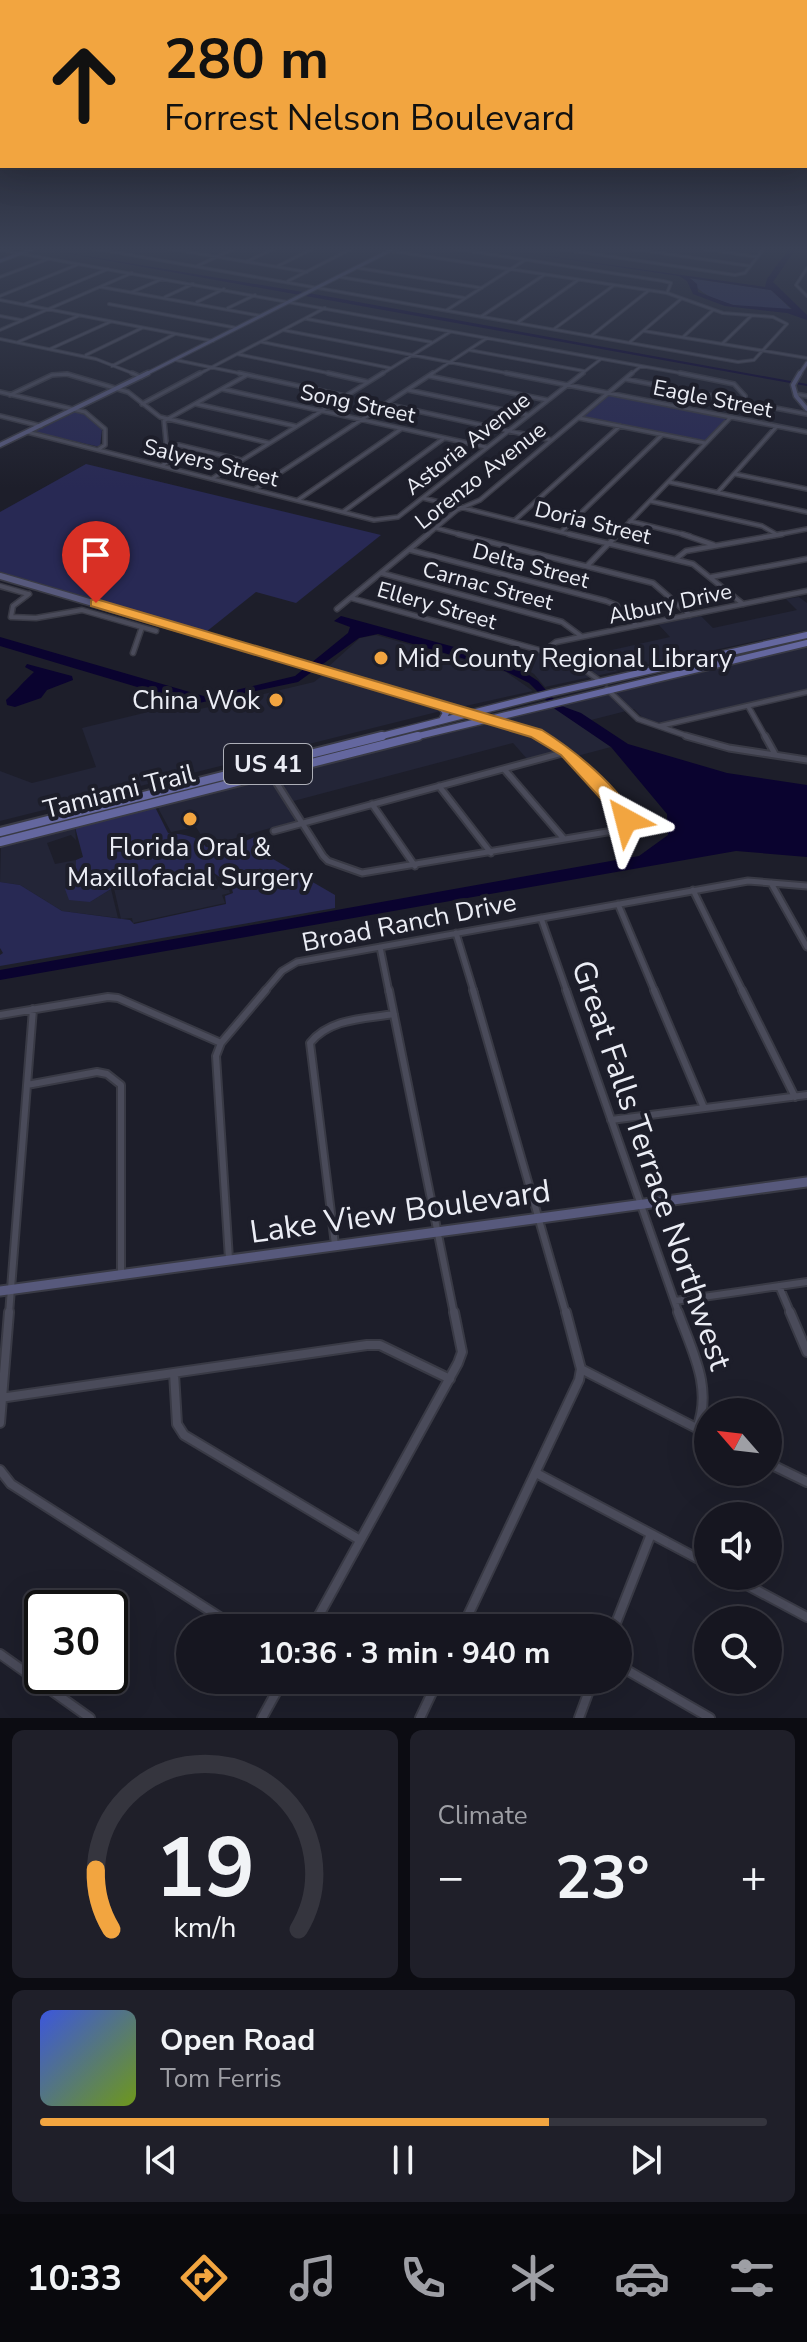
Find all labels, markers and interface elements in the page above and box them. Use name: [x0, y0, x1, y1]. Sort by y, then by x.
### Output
text: 280 m: [164, 21, 329, 98]
icon: ahead: [32, 32, 136, 136]
text: Forrest Nelson Boulevard: [164, 94, 575, 143]
street label: Eagle Street: [651, 373, 775, 425]
street label: Song Street: [298, 377, 418, 431]
street label: Astoria Avenue: [399, 385, 536, 502]
street label: Lorenzo Avenue: [409, 415, 552, 536]
street label: Salyers Street: [140, 432, 282, 494]
street label: Doria Street: [531, 494, 654, 552]
pin: [62, 521, 130, 603]
icon: arrive: [74, 533, 118, 577]
street label: Delta Street: [469, 536, 593, 596]
street label: Carnac Street: [419, 554, 557, 618]
street label: Ellery Street: [373, 575, 500, 637]
street label: Albury Drive: [606, 576, 735, 632]
place label: Mid-County Regional Library: [397, 641, 733, 676]
marker: Mid-County Regional Library: [372, 649, 390, 667]
place label: China Wok: [132, 683, 261, 718]
marker: China Wok: [267, 691, 285, 709]
road number: US 41: [224, 744, 312, 784]
street label: Tamiami Trail: [40, 756, 199, 827]
position arrow: [584, 778, 668, 862]
marker: Florida Oral & Maxillofacial Surgery: [181, 810, 199, 828]
place label: Florida Oral & Maxillofacial Surgery: [67, 830, 314, 895]
street label: Broad Ranch Drive: [299, 885, 519, 960]
street label: Great Falls Terrace Northwest: [561, 955, 742, 1376]
street label: Lake View Boulevard: [247, 1169, 553, 1254]
north arrow: [694, 1398, 782, 1486]
map controls: [694, 1398, 782, 1694]
button: sound: [694, 1502, 782, 1590]
speed limit sign: 30: [24, 1590, 128, 1694]
button: search: [694, 1606, 782, 1694]
text: 10:36 · 3 min · 940 m: [258, 1633, 550, 1674]
text: Climate: [438, 1798, 528, 1833]
text: 19: [155, 1812, 255, 1925]
text: 23°: [555, 1837, 650, 1919]
text: −: [438, 1848, 464, 1908]
text: +: [741, 1848, 767, 1908]
text: km/h: [173, 1908, 236, 1947]
text: Open Road: [160, 2020, 315, 2061]
text: Tom Ferris: [160, 2061, 282, 2096]
icon: previous: [139, 2138, 183, 2182]
icon: pause: [381, 2138, 425, 2182]
icon: next: [624, 2138, 668, 2182]
icon: directions: [176, 2250, 232, 2306]
icon: music: [285, 2250, 341, 2306]
icon: phone: [395, 2250, 451, 2306]
icon: climate: [505, 2250, 561, 2306]
icon: car: [614, 2250, 670, 2306]
icon: filters: [724, 2250, 780, 2306]
text: 10:33: [27, 2254, 122, 2303]

